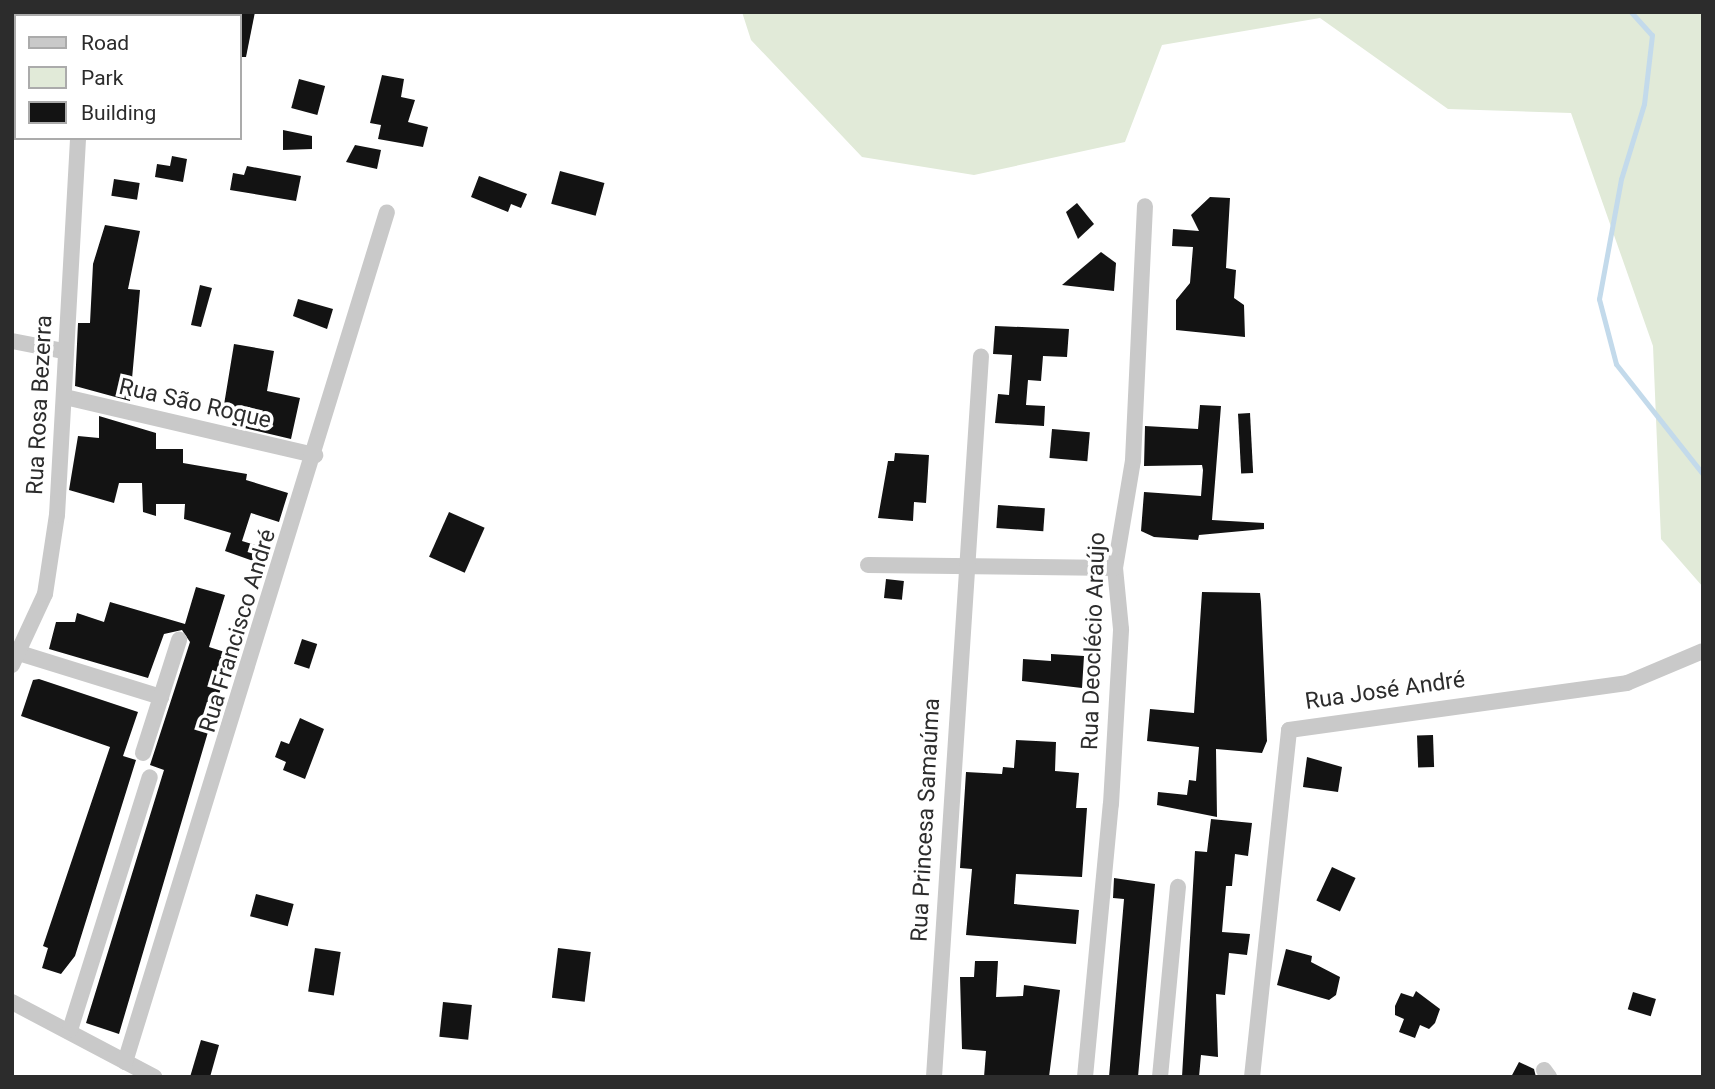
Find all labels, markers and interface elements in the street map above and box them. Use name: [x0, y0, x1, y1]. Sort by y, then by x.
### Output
legend: [14, 14, 242, 140]
text: Road: [81, 31, 129, 55]
text: Park: [81, 66, 123, 90]
text: Building: [81, 101, 156, 125]
street label: Rua Rosa Bezerra: [22, 314, 58, 496]
street label: Rua São Roque: [116, 373, 274, 435]
street label: Rua Francisco André: [194, 526, 282, 736]
street label: Rua Deoclécio Araújo: [1076, 532, 1112, 750]
street label: Rua José André: [1303, 666, 1467, 716]
street label: Rua Princesa Samaúma: [906, 697, 946, 943]

